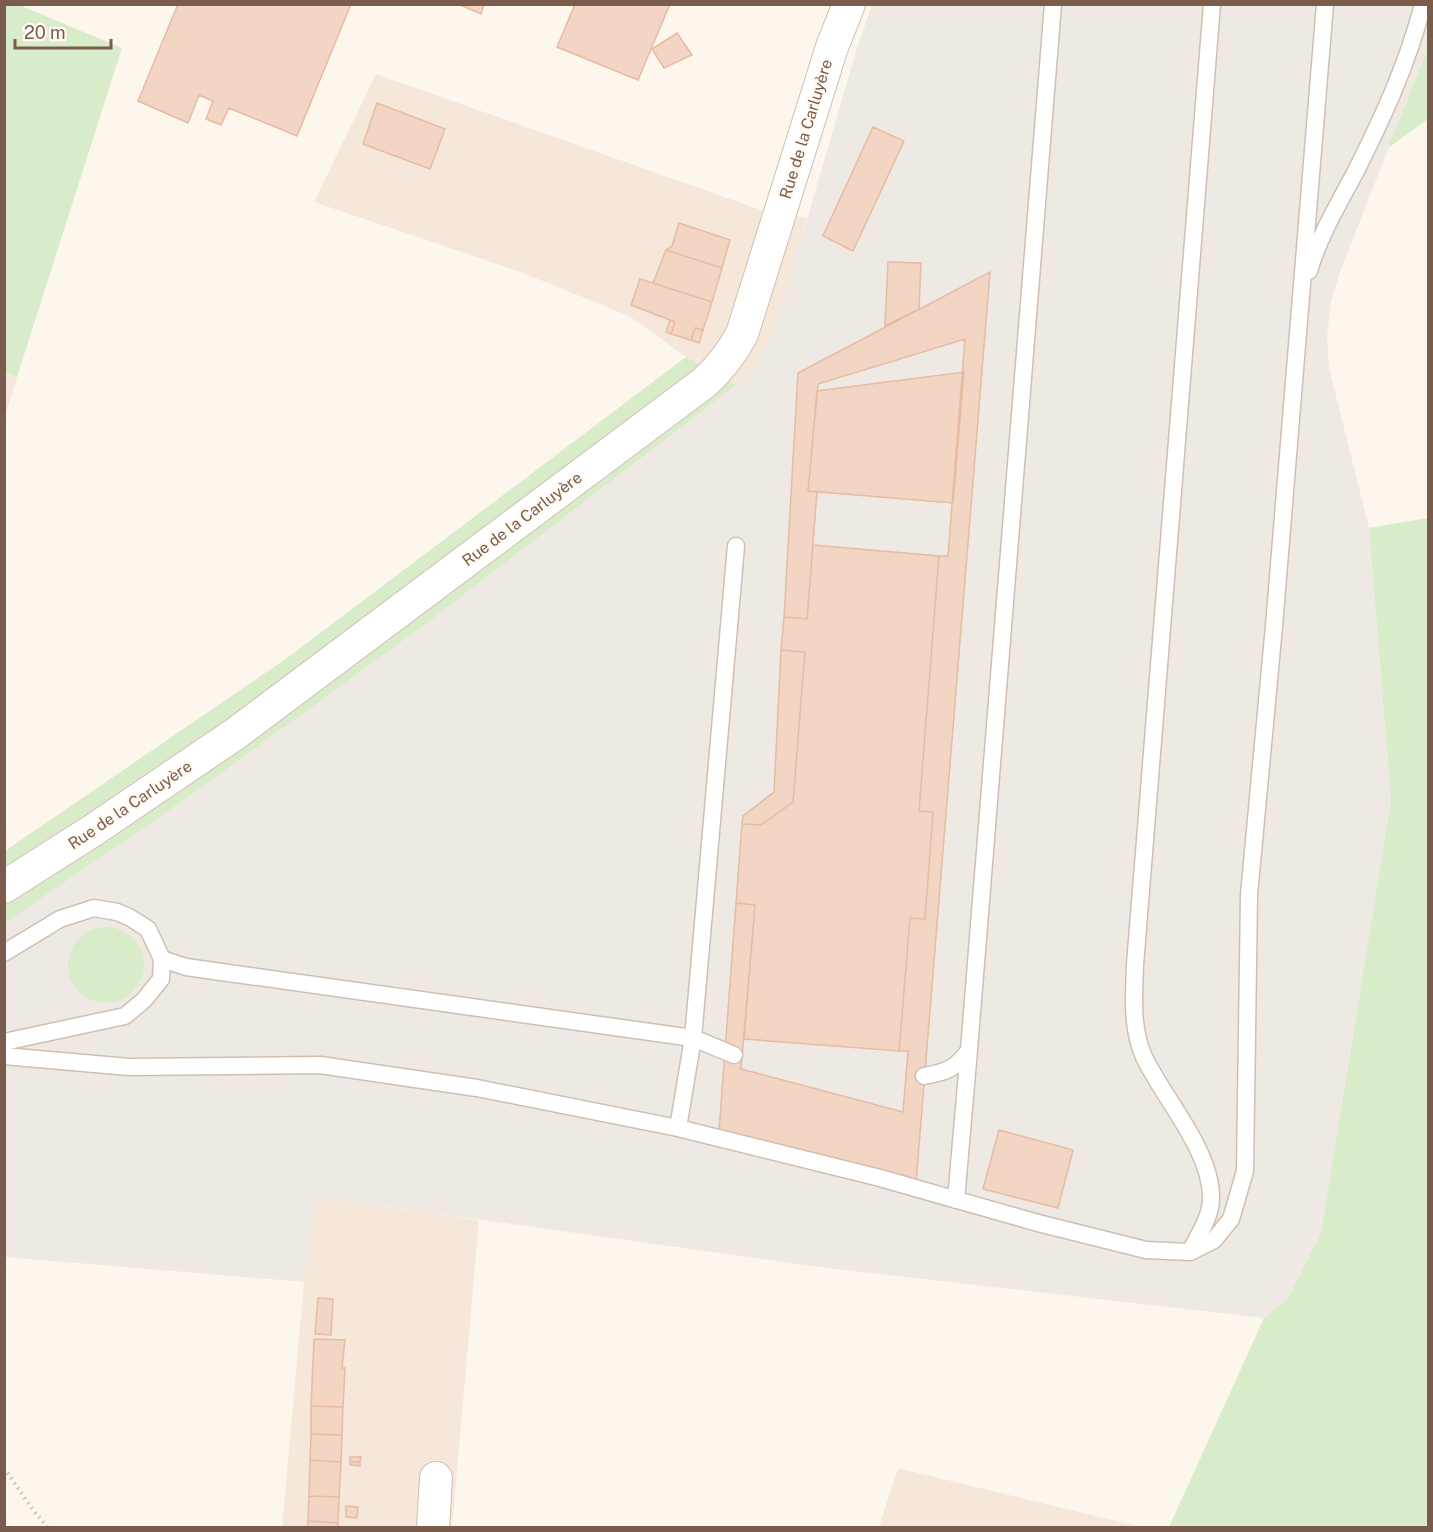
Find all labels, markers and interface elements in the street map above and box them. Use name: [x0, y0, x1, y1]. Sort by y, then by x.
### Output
scale bar: [15, 12, 111, 50]
text: 20 m: [24, 22, 66, 43]
street label: Rue de la Carluyère: [776, 57, 836, 201]
street label: Rue de la Carluyère: [458, 468, 586, 570]
street label: Rue de la Carluyère: [65, 757, 195, 853]

